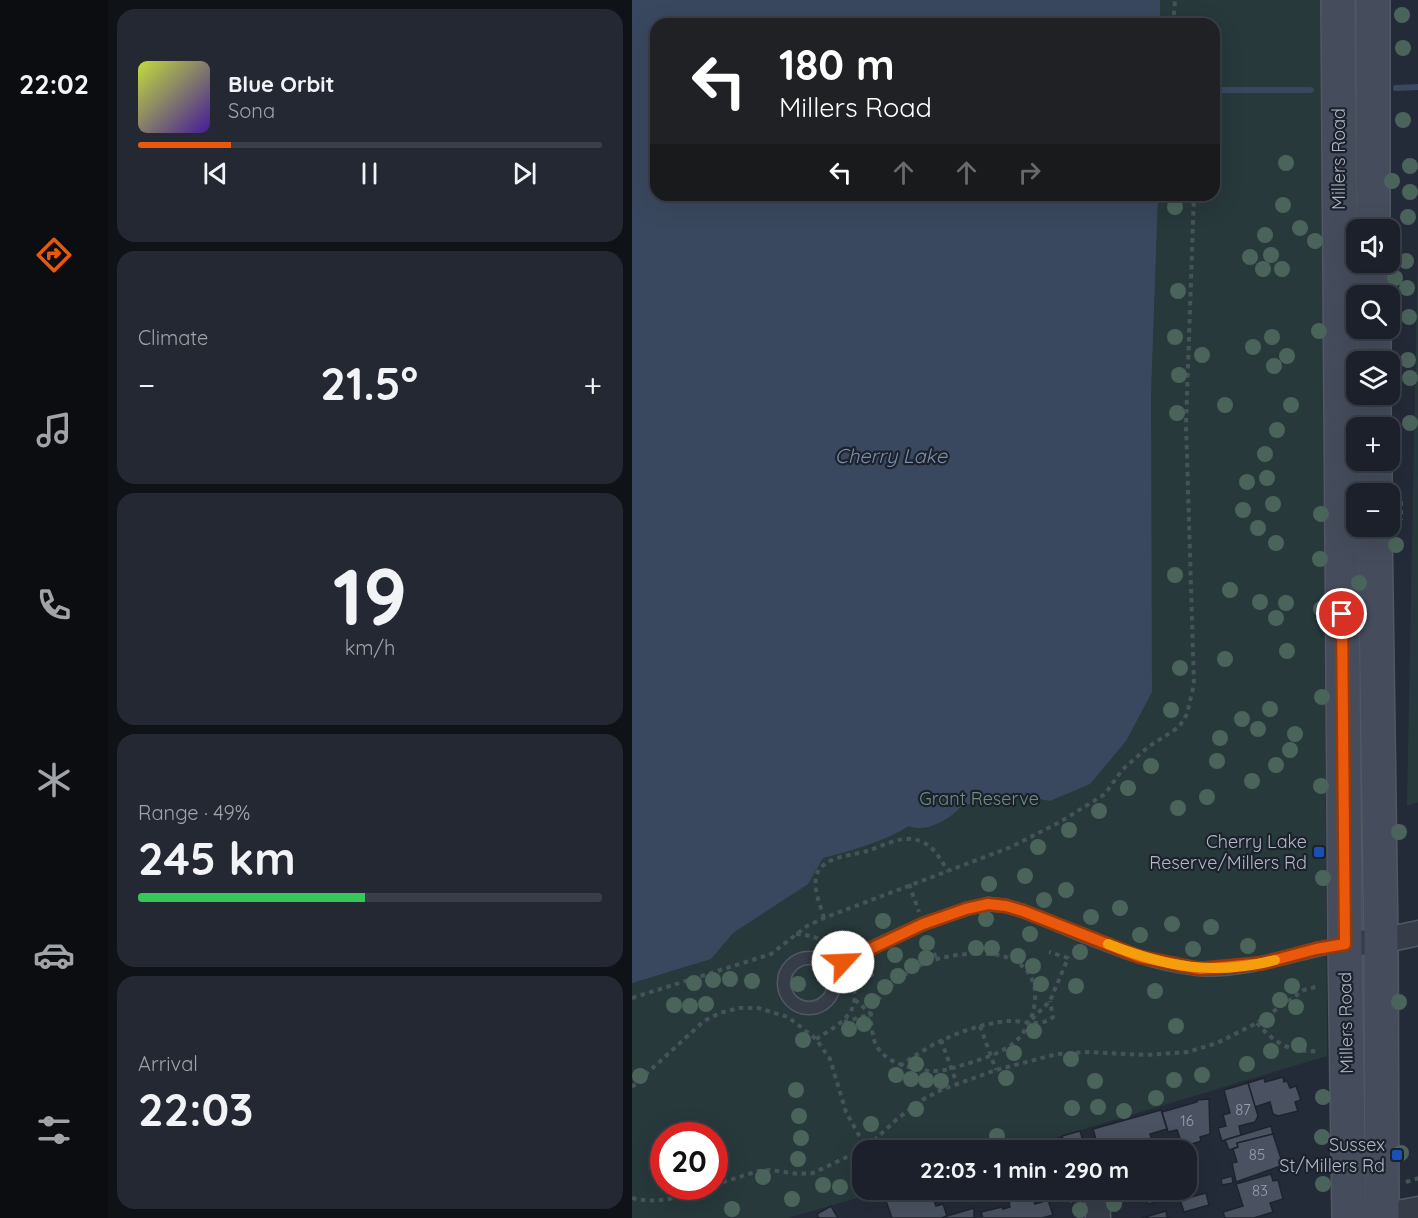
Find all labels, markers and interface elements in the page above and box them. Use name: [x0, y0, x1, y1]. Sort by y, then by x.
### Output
text: 180 m: [779, 38, 895, 91]
icon: left: [680, 42, 758, 120]
text: 22:02: [19, 67, 89, 101]
text: Blue Orbit: [228, 70, 334, 98]
text: Millers Road: [779, 90, 932, 124]
text: Sona: [228, 98, 275, 123]
street label: Millers Road: [1327, 108, 1350, 210]
icon: left: [824, 156, 857, 189]
icon: ahead: [887, 156, 920, 189]
icon: ahead: [950, 156, 983, 189]
icon: right: [1013, 156, 1046, 189]
icon: previous: [199, 157, 232, 190]
icon: pause: [353, 157, 386, 190]
icon: next: [508, 157, 541, 190]
map controls: [1346, 219, 1400, 537]
button: sound: [1346, 219, 1400, 273]
icon: directions: [33, 234, 75, 276]
button: search: [1346, 285, 1400, 339]
text: Climate: [138, 325, 208, 350]
button: layers: [1346, 351, 1400, 405]
text: 21.5°: [320, 355, 418, 411]
text: −: [138, 364, 155, 405]
text: +: [583, 364, 602, 405]
icon: music: [33, 409, 75, 451]
button: +: [1346, 417, 1400, 471]
water label: Cherry Lake: [835, 443, 948, 468]
button: −: [1346, 483, 1400, 537]
text: 19: [333, 547, 407, 645]
icon: phone: [33, 584, 75, 626]
pin: [1316, 588, 1367, 639]
icon: arrive: [1325, 597, 1358, 630]
text: km/h: [345, 635, 395, 660]
icon: climate: [33, 759, 75, 801]
park label: Grant Reserve: [919, 787, 1039, 810]
text: Range · 49%: [138, 800, 250, 825]
text: 245 km: [138, 830, 296, 886]
place label: Cherry Lake Reserve/Millers Rd: [1149, 830, 1307, 874]
marker: Cherry Lake Reserve/Millers Rd: [1312, 845, 1326, 859]
position arrow: [811, 930, 875, 994]
icon: car: [33, 934, 75, 976]
street label: Millers Road: [1333, 972, 1358, 1074]
text: Arrival: [138, 1051, 198, 1076]
text: 22:03: [138, 1081, 253, 1137]
house number: 87: [1235, 1100, 1251, 1119]
icon: filters: [33, 1109, 75, 1151]
house number: 16: [1180, 1111, 1194, 1130]
speed limit sign: 20: [650, 1122, 728, 1200]
place label: Sussex St/Millers Rd: [1279, 1133, 1385, 1177]
house number: 85: [1249, 1145, 1265, 1164]
marker: Sussex St/Millers Rd: [1390, 1148, 1404, 1162]
text: 22:03 · 1 min · 290 m: [920, 1156, 1129, 1184]
house number: 83: [1252, 1181, 1268, 1200]

